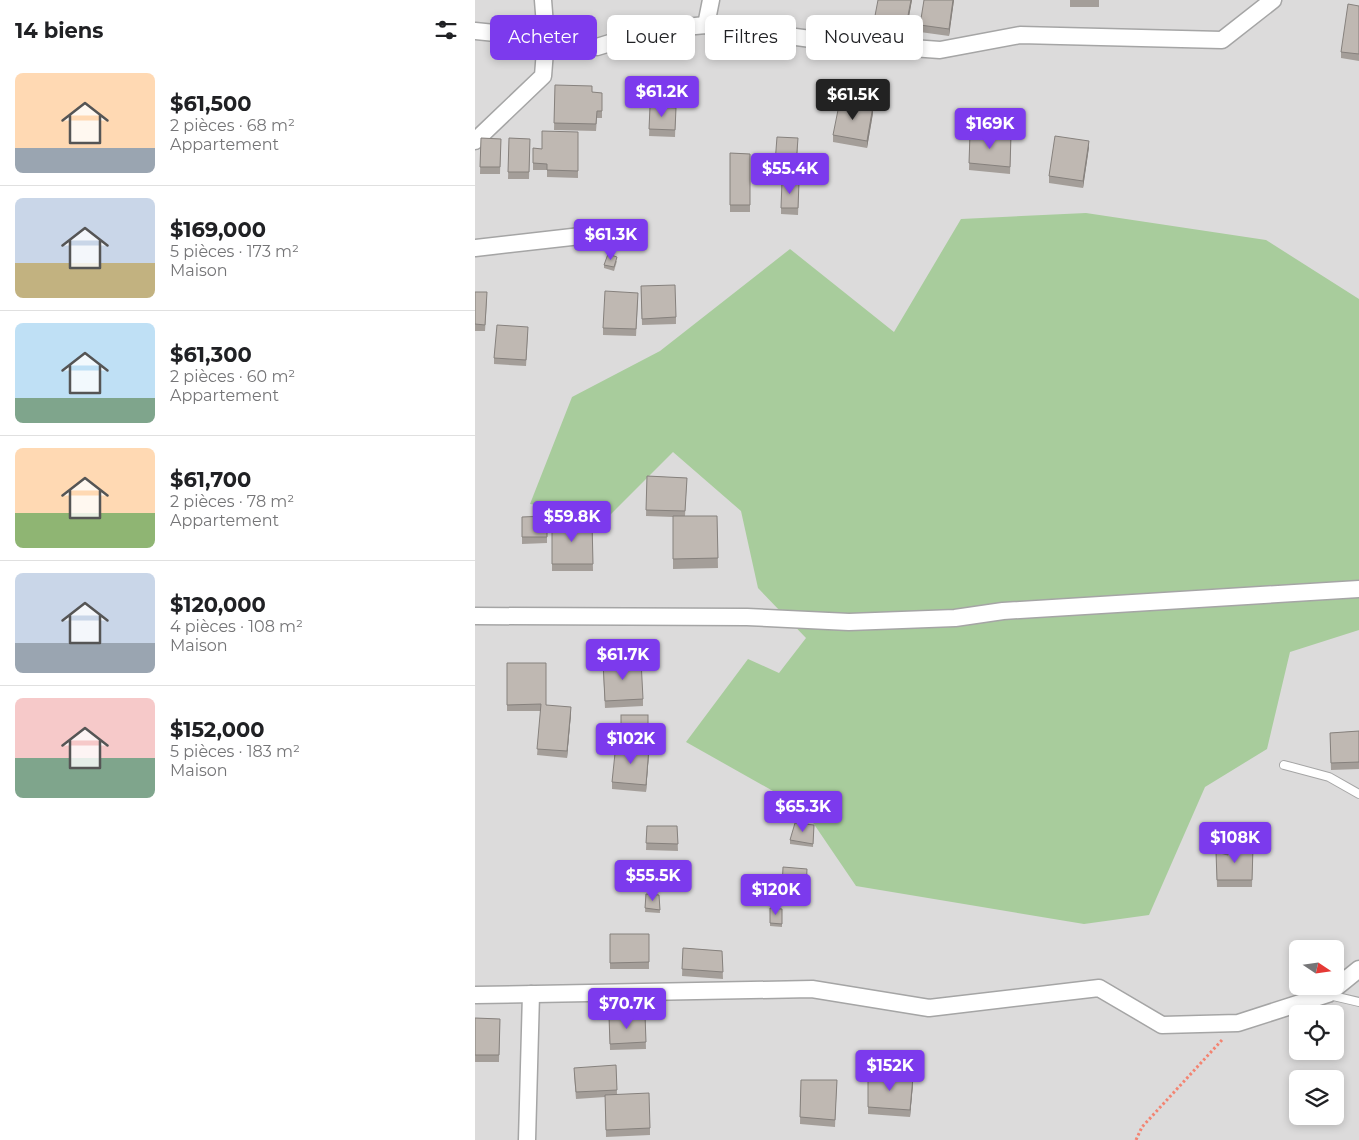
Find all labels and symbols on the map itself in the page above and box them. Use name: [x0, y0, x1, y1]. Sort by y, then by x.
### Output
pin: $61.2K: [621, 76, 703, 118]
pin: $61.5K: [812, 78, 894, 121]
pin: $169K: [955, 108, 1025, 150]
pin: $55.4K: [749, 152, 831, 195]
pin: $61.3K: [570, 218, 652, 261]
pin: $59.8K: [531, 500, 613, 543]
pin: $61.7K: [582, 638, 664, 681]
pin: $102K: [596, 722, 666, 765]
pin: $65.3K: [762, 790, 844, 833]
pin: $108K: [1200, 822, 1270, 864]
pin: $55.5K: [612, 860, 694, 902]
pin: $120K: [741, 874, 811, 916]
north arrow: [1289, 940, 1344, 995]
pin: $70.7K: [586, 988, 668, 1030]
pin: $152K: [855, 1050, 925, 1092]

